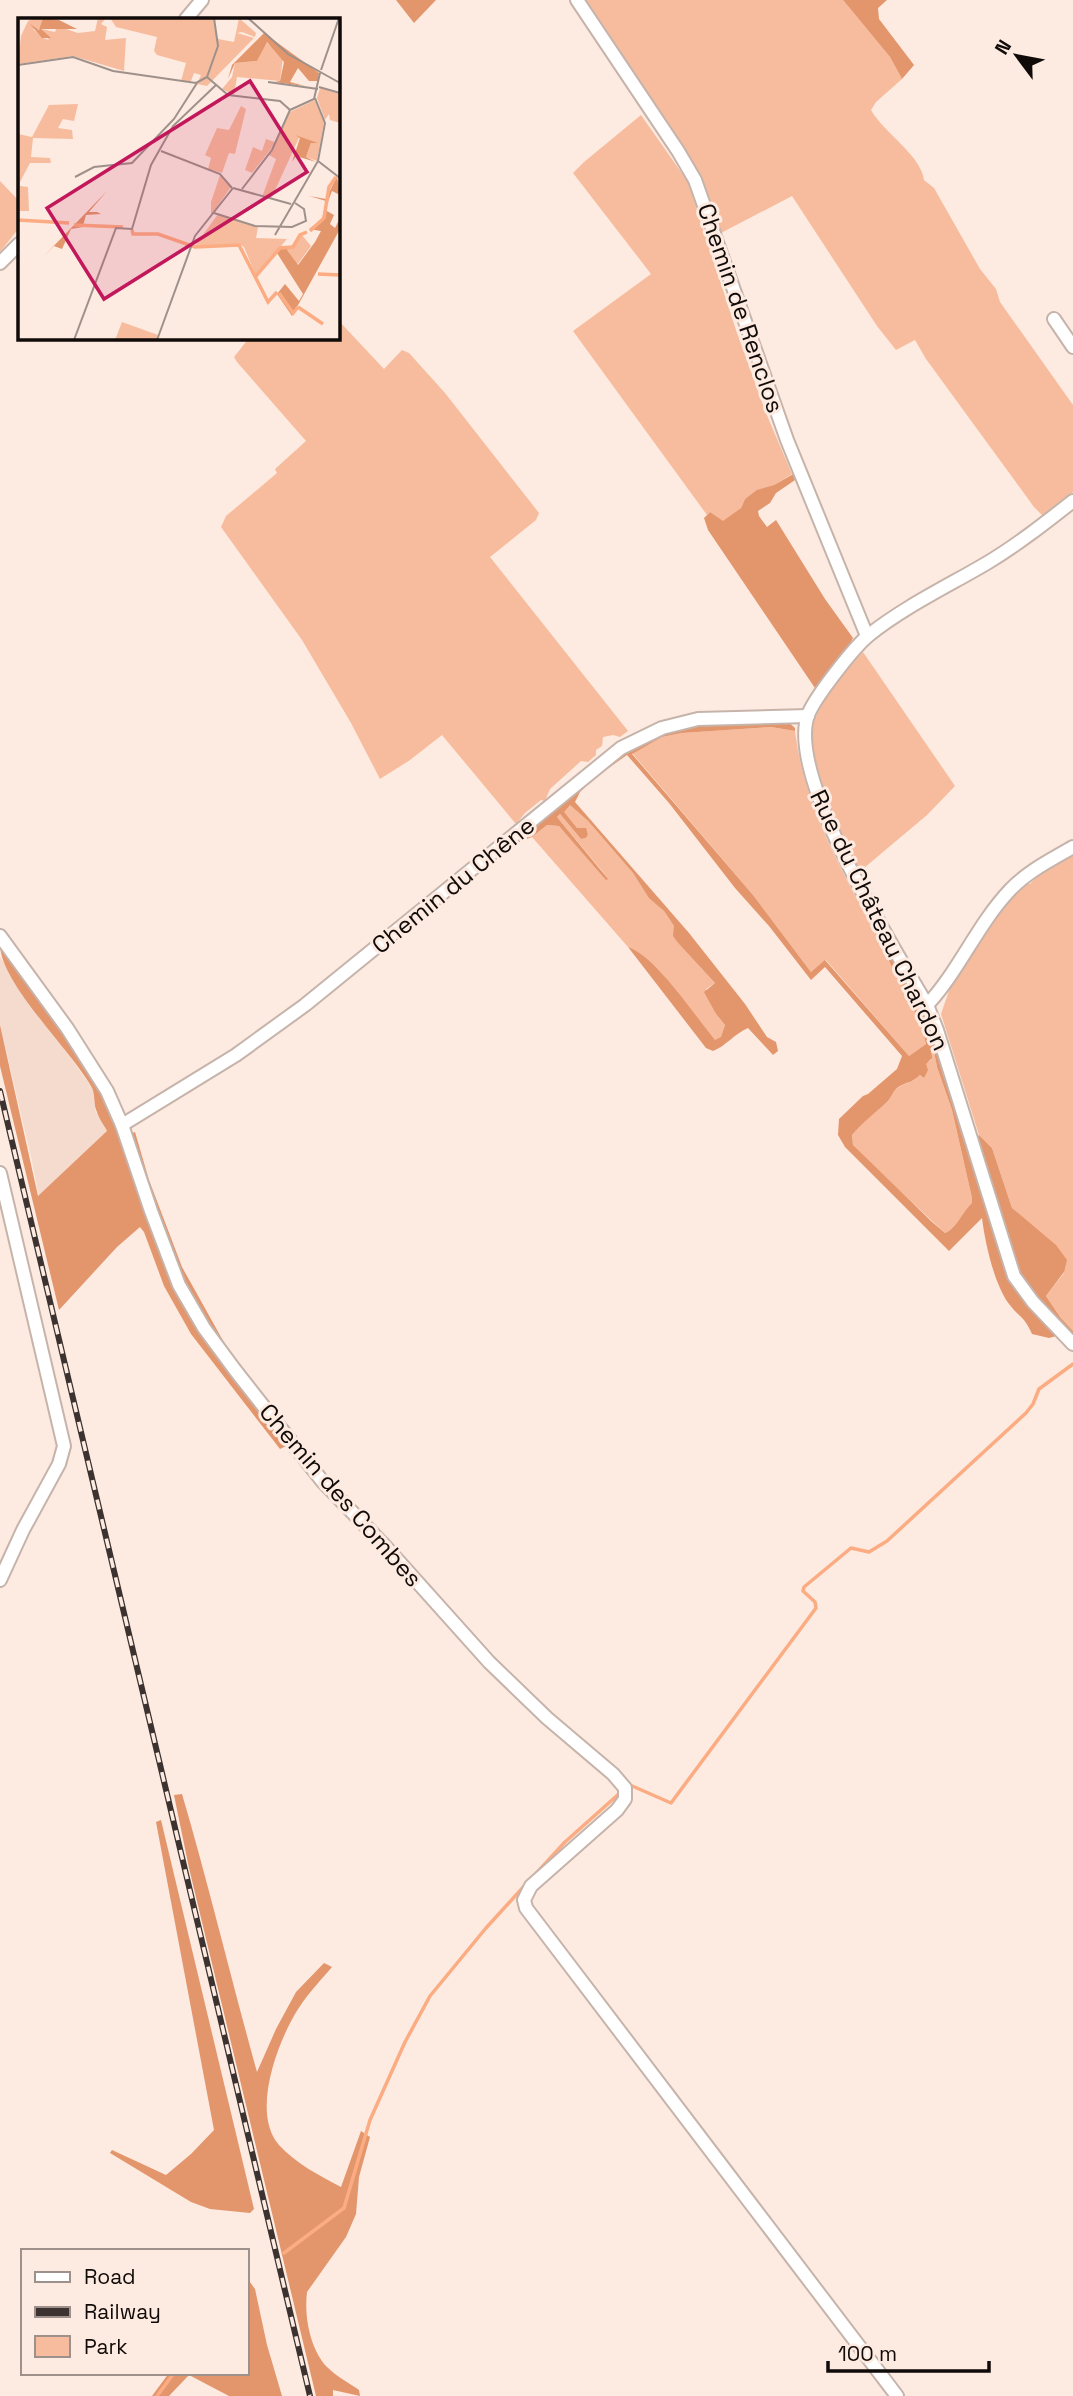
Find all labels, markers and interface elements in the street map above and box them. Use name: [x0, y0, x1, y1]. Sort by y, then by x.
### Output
inset map: [18, 18, 340, 340]
north arrow: [982, 21, 1052, 91]
text: N: [989, 35, 1017, 59]
street label: Chemin de Renclos: [691, 199, 791, 417]
street label: Rue du Château Chardon: [803, 785, 957, 1055]
street label: Chemin du Chêne: [365, 810, 541, 960]
street label: Chemin des Combes: [253, 1397, 429, 1593]
legend: [21, 2249, 248, 2375]
text: Road: [84, 2263, 136, 2290]
text: Railway: [84, 2298, 161, 2325]
scale bar: [828, 2330, 989, 2374]
text: Park: [84, 2333, 128, 2360]
text: 100 m: [838, 2340, 897, 2367]

